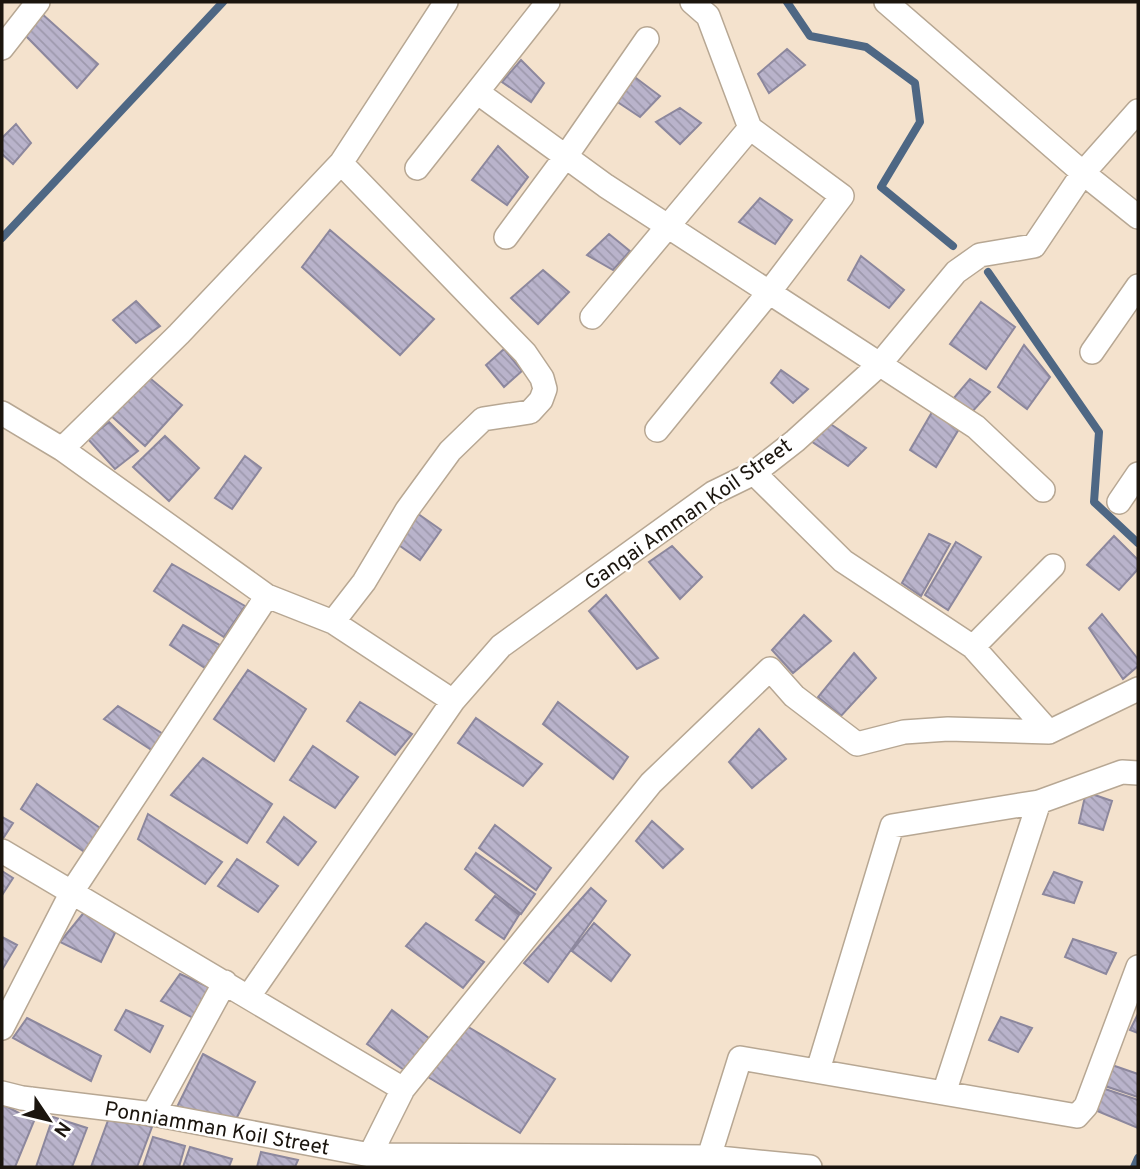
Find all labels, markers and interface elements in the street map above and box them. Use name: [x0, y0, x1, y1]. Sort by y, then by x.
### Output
street label: Gangai Amman Koil Street: [580, 433, 798, 597]
north arrow: [14, 1085, 84, 1155]
street label: Ponniamman Koil Street: [102, 1096, 331, 1163]
text: N: [48, 1116, 75, 1141]

